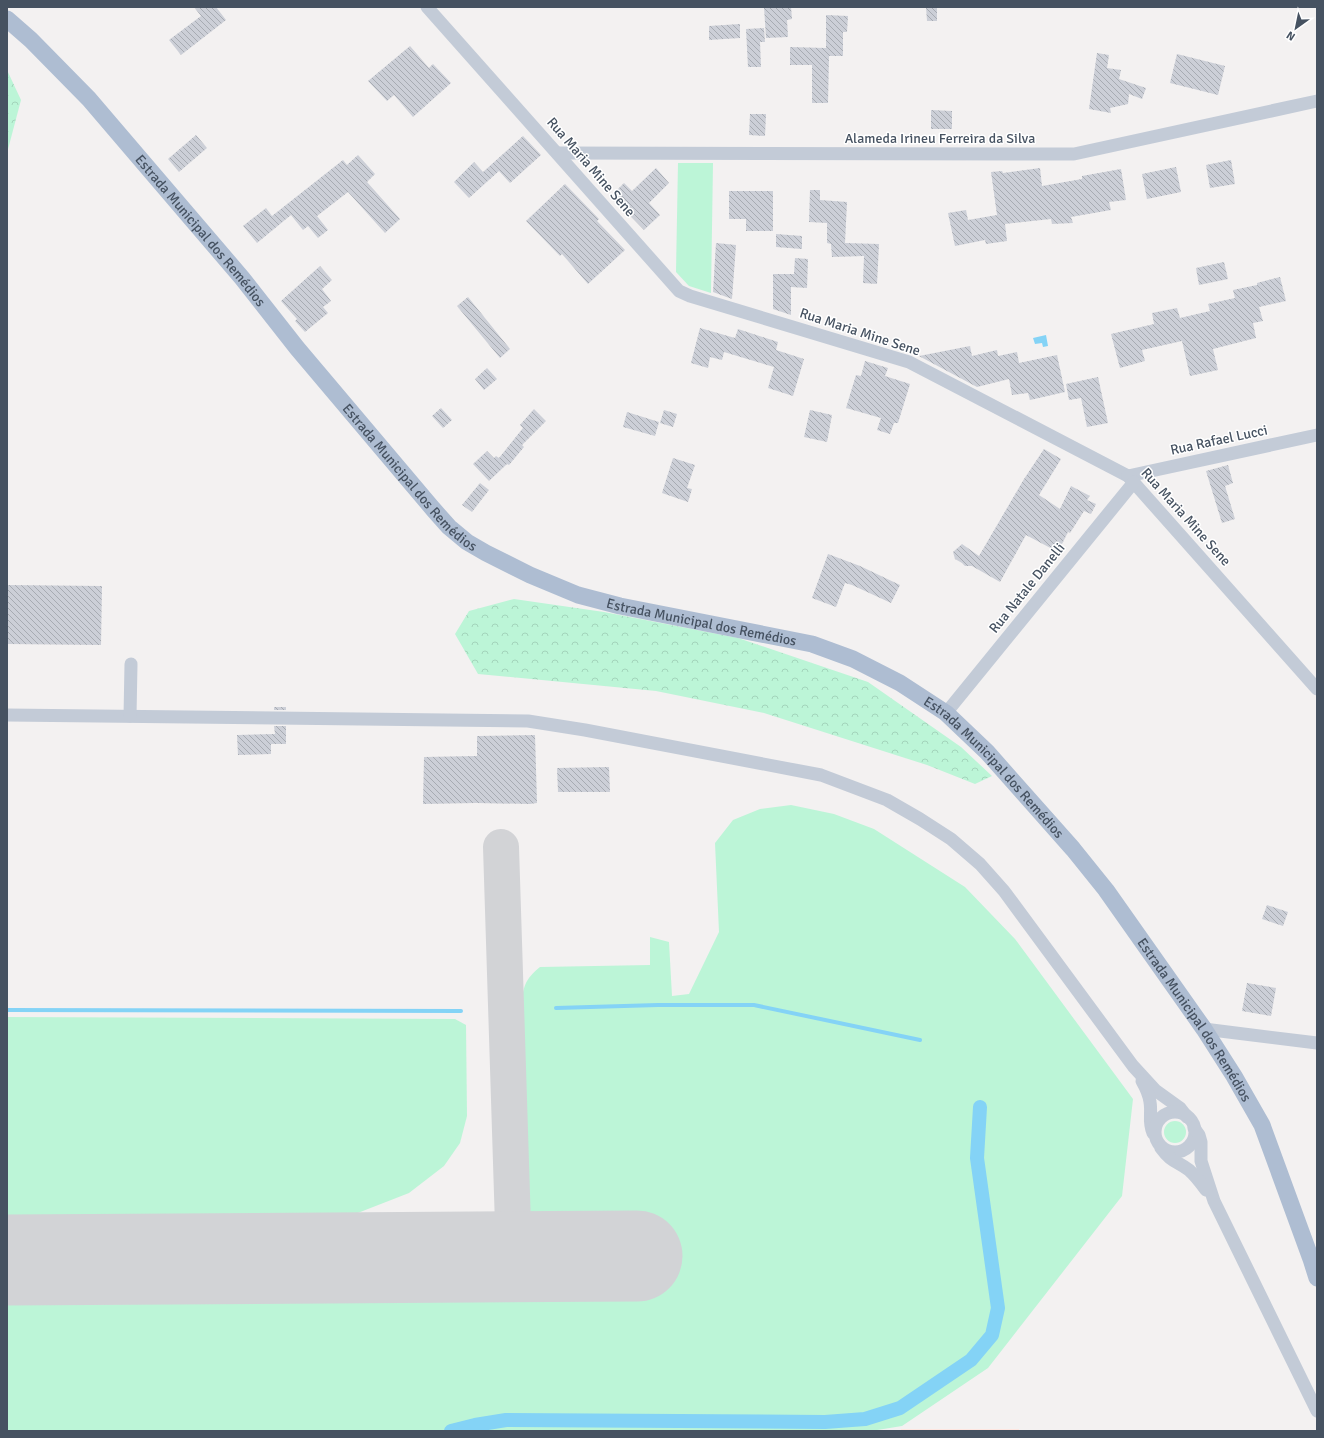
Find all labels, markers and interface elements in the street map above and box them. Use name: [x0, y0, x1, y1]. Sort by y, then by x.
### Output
north arrow: [1276, 8, 1316, 48]
text: N: [1284, 28, 1298, 44]
street label: Rua Maria Mine Sene: [543, 114, 639, 220]
street label: Alameda Irineu Ferreira da Silva: [845, 130, 1035, 147]
street label: Estrada Municipal dos Remédios: [132, 151, 269, 310]
street label: Rua Maria Mine Sene: [797, 304, 923, 360]
street label: Estrada Municipal dos Remédios: [339, 400, 480, 555]
street label: Rua Rafael Lucci: [1169, 421, 1269, 459]
street label: Rua Maria Mine Sene: [1138, 465, 1234, 569]
street label: Rua Natale Danelli: [985, 540, 1069, 636]
street label: Estrada Municipal dos Remédios: [605, 594, 798, 649]
street label: Estrada Municipal dos Remédios: [921, 692, 1068, 841]
street label: Estrada Municipal dos Remédios: [1134, 935, 1255, 1104]

